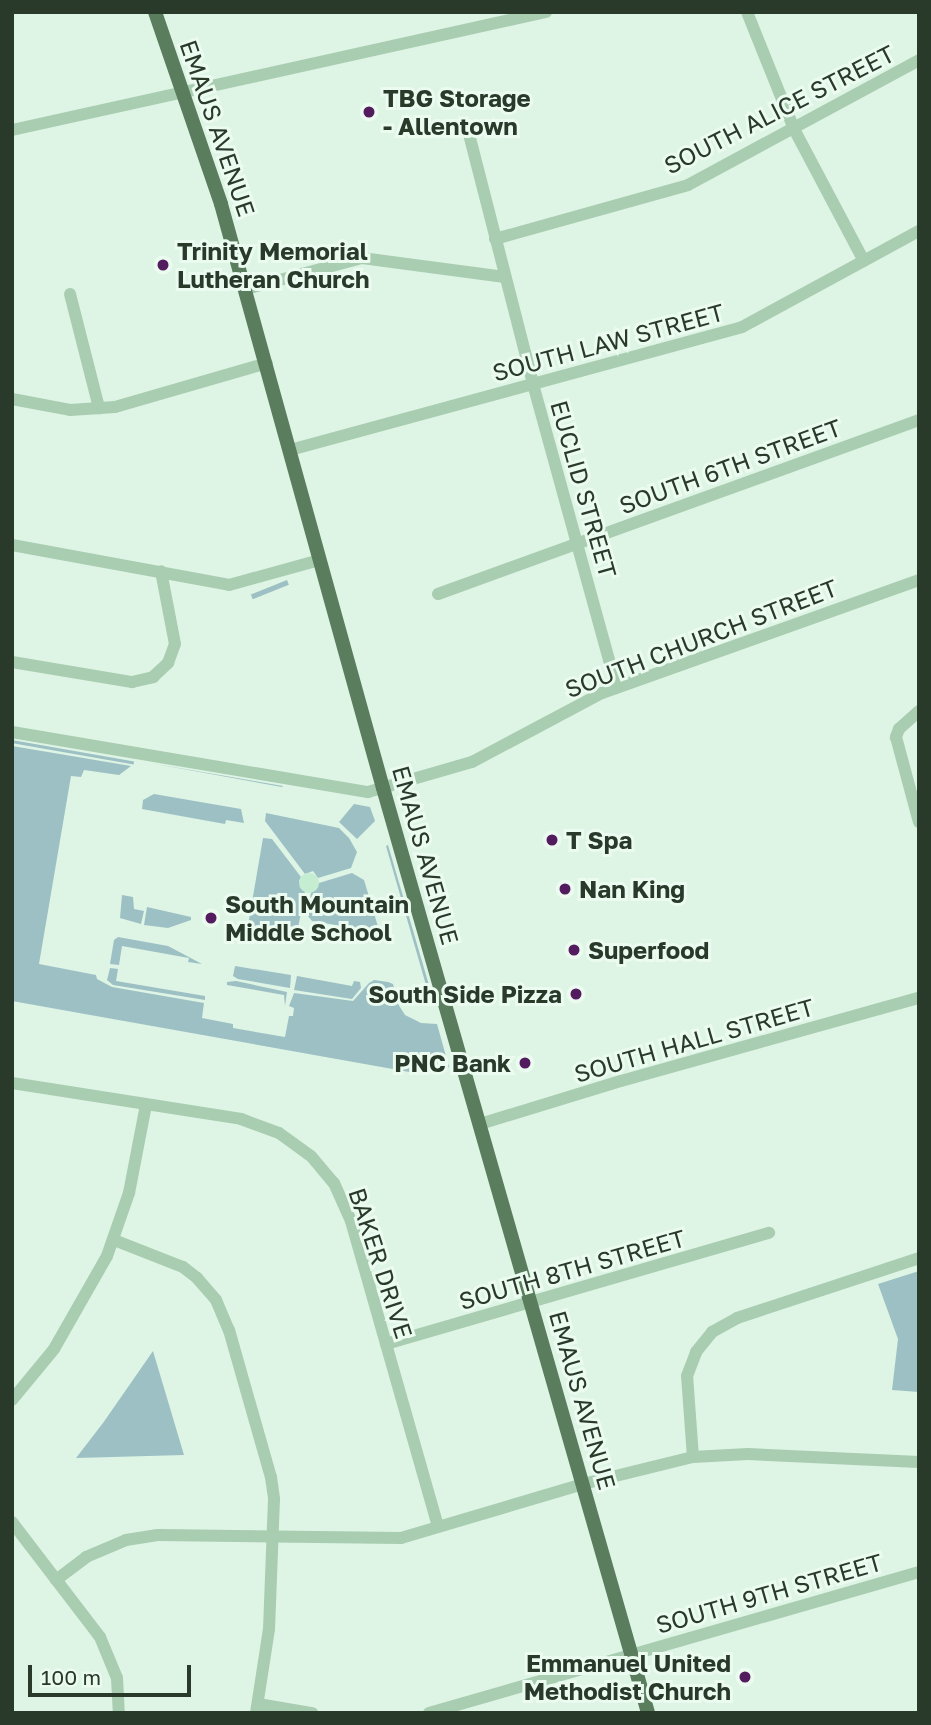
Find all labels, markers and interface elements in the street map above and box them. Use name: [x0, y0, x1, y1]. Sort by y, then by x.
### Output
street label: EMAUS AVENUE: [174, 36, 262, 220]
street label: SOUTH ALICE STREET: [659, 38, 899, 180]
place label: TBG Storage - Allentown: [383, 84, 531, 140]
marker: TBG Storage - Allentown: [361, 104, 377, 120]
place label: Trinity Memorial Lutheran Church: [177, 237, 370, 293]
marker: Trinity Memorial Lutheran Church: [155, 257, 171, 273]
street label: SOUTH LAW STREET: [489, 297, 727, 387]
street label: EUCLID STREET: [545, 397, 623, 581]
street label: SOUTH 6TH STREET: [615, 412, 845, 520]
street label: SOUTH CHURCH STREET: [561, 573, 841, 703]
street label: EMAUS AVENUE: [387, 762, 465, 948]
place label: T Spa: [566, 826, 632, 854]
marker: T Spa: [544, 832, 560, 848]
place label: Nan King: [579, 875, 685, 903]
marker: Nan King: [557, 881, 573, 897]
place label: South Mountain Middle School: [225, 890, 409, 946]
marker: South Mountain Middle School: [203, 910, 219, 926]
place label: Superfood: [588, 936, 709, 964]
marker: Superfood: [566, 942, 582, 958]
place label: South Side Pizza: [368, 980, 562, 1008]
marker: South Side Pizza: [568, 986, 584, 1002]
street label: SOUTH HALL STREET: [571, 992, 817, 1088]
place label: PNC Bank: [394, 1049, 511, 1077]
marker: PNC Bank: [517, 1055, 533, 1071]
street label: BAKER DRIVE: [343, 1184, 419, 1342]
street label: SOUTH 8TH STREET: [455, 1223, 689, 1315]
street label: EMAUS AVENUE: [544, 1307, 622, 1493]
street label: SOUTH 9TH STREET: [653, 1547, 885, 1639]
place label: Emmanuel United Methodist Church: [524, 1649, 731, 1705]
scale bar: [32, 1652, 194, 1696]
text: 100 m: [41, 1664, 101, 1690]
marker: Emmanuel United Methodist Church: [737, 1669, 753, 1685]

